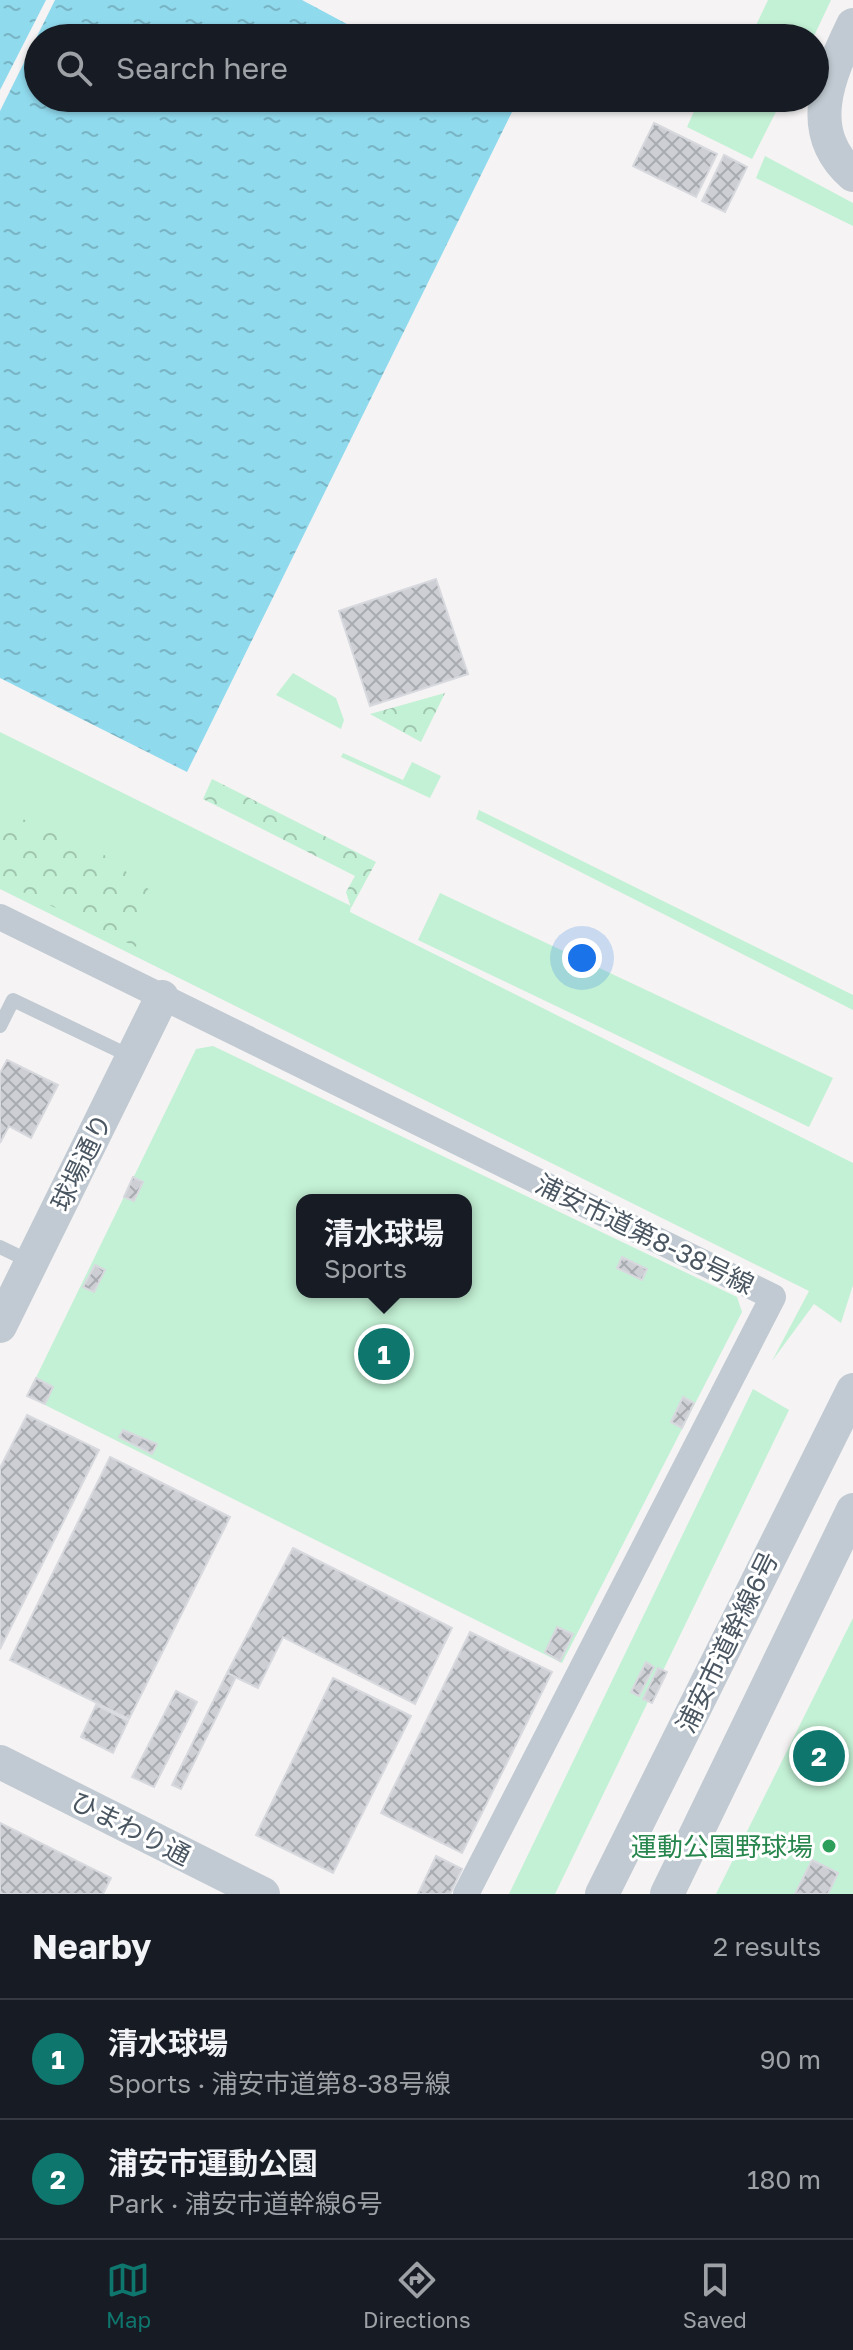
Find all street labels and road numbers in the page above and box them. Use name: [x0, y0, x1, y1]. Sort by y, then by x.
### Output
street label: 球場通り: [44, 1108, 118, 1216]
street label: 浦安市道第8-38号線: [531, 1168, 759, 1300]
street label: 浦安市道幹線6号: [670, 1546, 784, 1738]
street label: ひまわり通: [66, 1785, 196, 1871]

